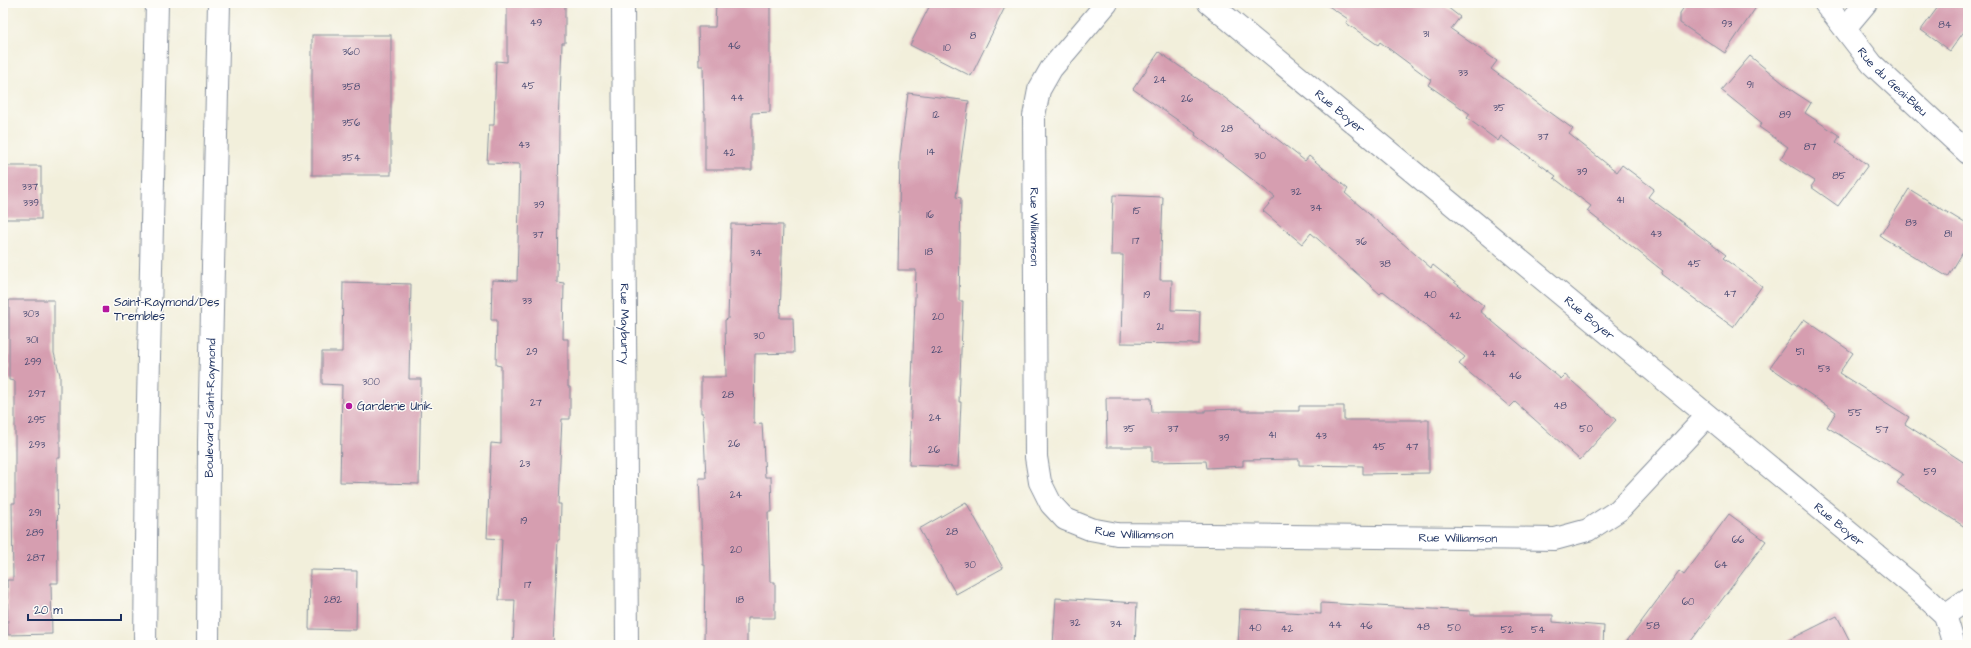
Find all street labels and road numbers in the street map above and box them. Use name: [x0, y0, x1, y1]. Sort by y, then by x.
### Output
street label: Rue du Geai-Bleu: [1854, 44, 1932, 120]
street label: Rue Boyer: [1311, 85, 1369, 138]
street label: Rue Williamson: [1026, 187, 1043, 266]
street label: Rue Mayburry: [616, 283, 634, 365]
street label: Rue Boyer: [1561, 292, 1619, 344]
street label: Boulevard Saint-Raymond: [200, 338, 220, 478]
street label: Rue Boyer: [1810, 498, 1868, 551]
street label: Rue Williamson: [1093, 522, 1174, 543]
street label: Rue Williamson: [1418, 529, 1497, 547]

